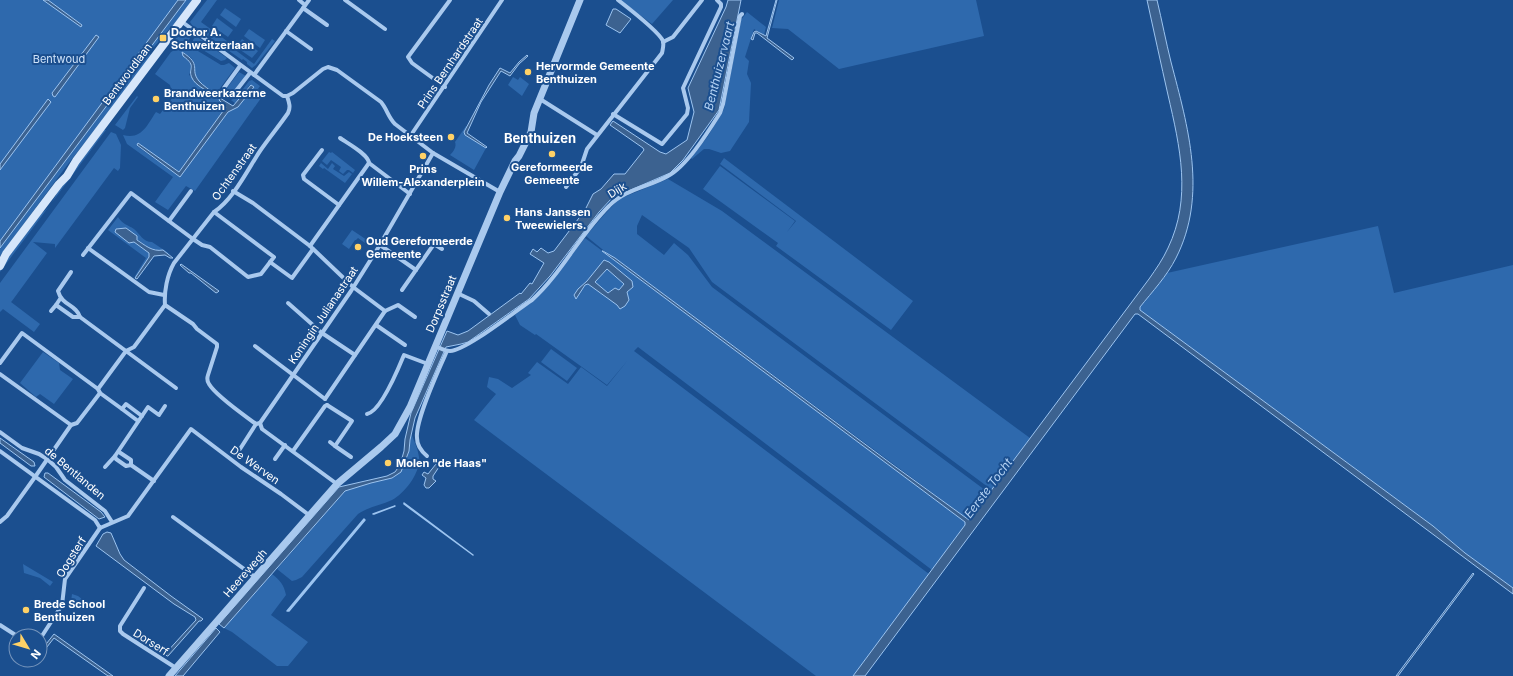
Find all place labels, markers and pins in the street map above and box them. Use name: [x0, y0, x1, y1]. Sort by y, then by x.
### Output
place label: Doctor A. Schweitzerlaan: [171, 25, 254, 52]
marker: Doctor A. Schweitzerlaan: [158, 33, 168, 43]
place label: Hervormde Gemeente Benthuizen: [536, 59, 655, 86]
marker: Hervormde Gemeente Benthuizen: [523, 67, 533, 77]
place label: Brandweerkazerne Benthuizen: [164, 86, 267, 113]
marker: Brandweerkazerne Benthuizen: [151, 94, 161, 104]
place label: De Hoeksteen: [368, 130, 443, 144]
marker: De Hoeksteen: [446, 132, 456, 142]
marker: Gereformeerde Gemeente: [547, 149, 557, 159]
marker: Prins Willem-Alexanderplein: [418, 151, 428, 161]
place label: Gereformeerde Gemeente: [511, 160, 593, 187]
place label: Prins Willem-Alexanderplein: [361, 162, 485, 189]
place label: Hans Janssen Tweewielers.: [515, 205, 591, 232]
marker: Hans Janssen Tweewielers.: [502, 213, 512, 223]
place label: Oud Gereformeerde Gemeente: [366, 234, 473, 261]
marker: Oud Gereformeerde Gemeente: [353, 242, 363, 252]
place label: Molen "de Haas": [396, 456, 487, 470]
marker: Molen "de Haas": [383, 458, 393, 468]
place label: Brede School Benthuizen: [34, 597, 105, 624]
marker: Brede School Benthuizen: [21, 605, 31, 615]

